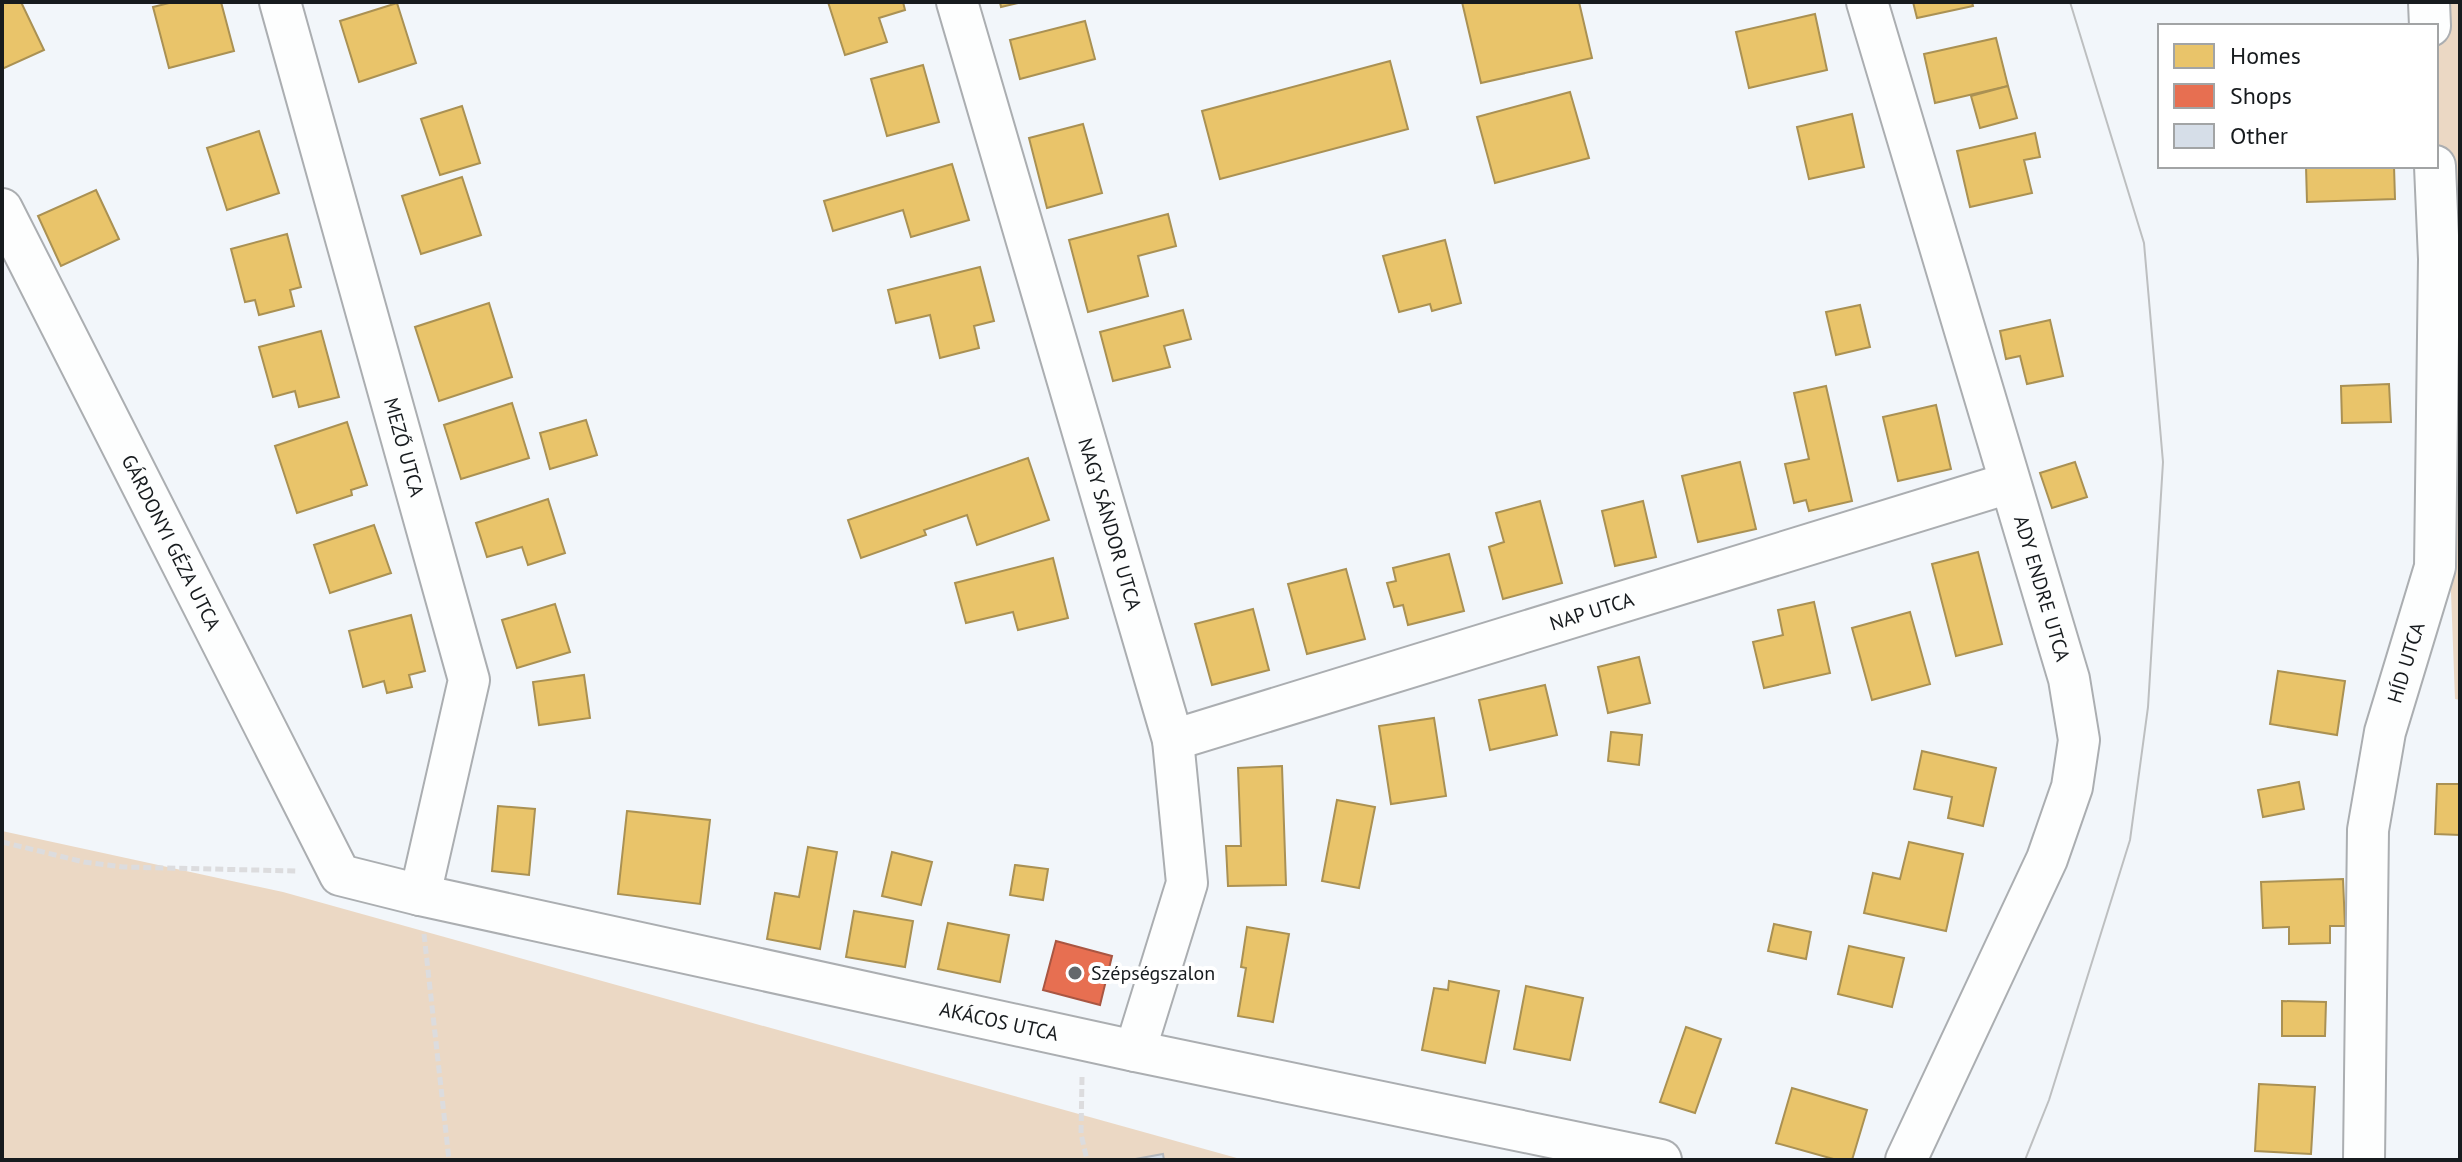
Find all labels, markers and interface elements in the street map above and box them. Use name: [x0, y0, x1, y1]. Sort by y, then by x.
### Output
legend: [2158, 24, 2438, 168]
text: Homes: [2230, 40, 2301, 71]
text: Shops: [2230, 80, 2292, 111]
text: Other: [2230, 120, 2288, 151]
street label: MEZŐ UTCA: [378, 395, 430, 500]
street label: NAGY SÁNDOR UTCA: [1072, 435, 1147, 614]
street label: GÁRDONYI GÉZA UTCA: [116, 450, 227, 635]
street label: ADY ENDRE UTCA: [2008, 512, 2076, 665]
street label: NAP UTCA: [1546, 586, 1637, 636]
street label: HÍD UTCA: [2381, 619, 2431, 706]
place label: Szépségszalon: [1091, 960, 1215, 986]
marker: Szépségszalon: [1066, 964, 1084, 982]
street label: AKÁCOS UTCA: [937, 996, 1061, 1047]

